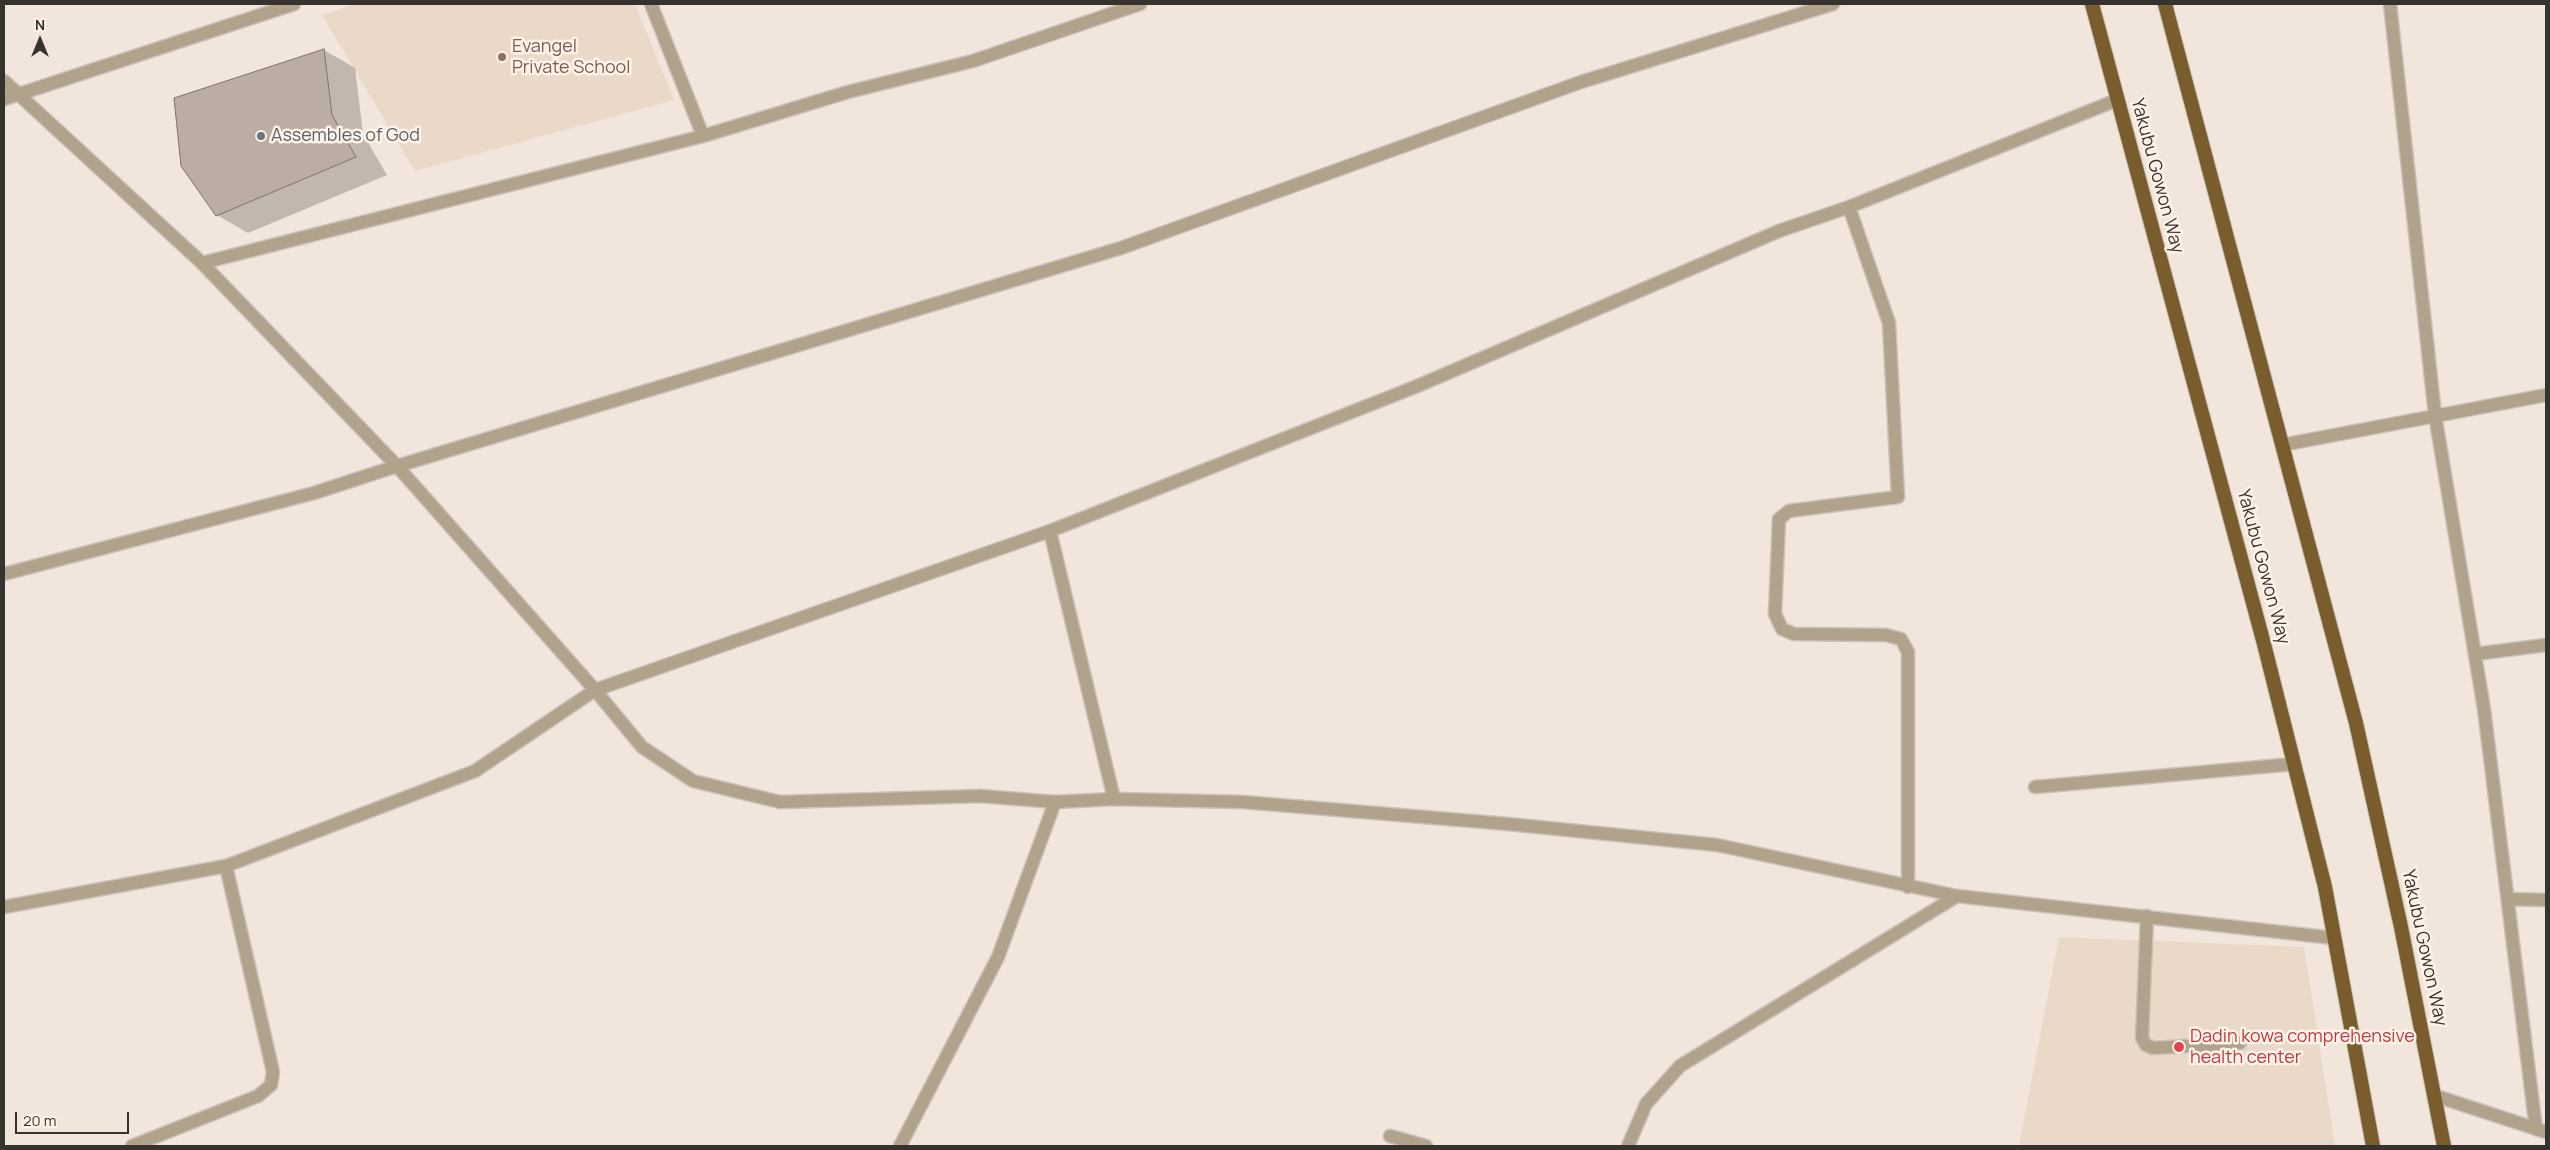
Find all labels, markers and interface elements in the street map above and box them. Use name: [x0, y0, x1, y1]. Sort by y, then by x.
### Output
north arrow: [15, 15, 65, 65]
text: N: [35, 15, 45, 34]
place label: Evangel Private School: [512, 36, 630, 78]
marker: Evangel Private School: [496, 51, 508, 63]
street label: Yakubu Gowon Way: [2126, 96, 2188, 256]
place label: Assembles of God: [271, 125, 420, 147]
marker: Assembles of God: [255, 130, 267, 142]
street label: Yakubu Gowon Way: [2232, 487, 2294, 647]
street label: Yakubu Gowon Way: [2397, 868, 2451, 1028]
place label: Dadin kowa comprehensive health center: [2190, 1026, 2415, 1068]
marker: Dadin kowa comprehensive health center: [2172, 1040, 2186, 1054]
scale bar: [18, 1102, 131, 1134]
text: 20 m: [23, 1110, 56, 1131]

